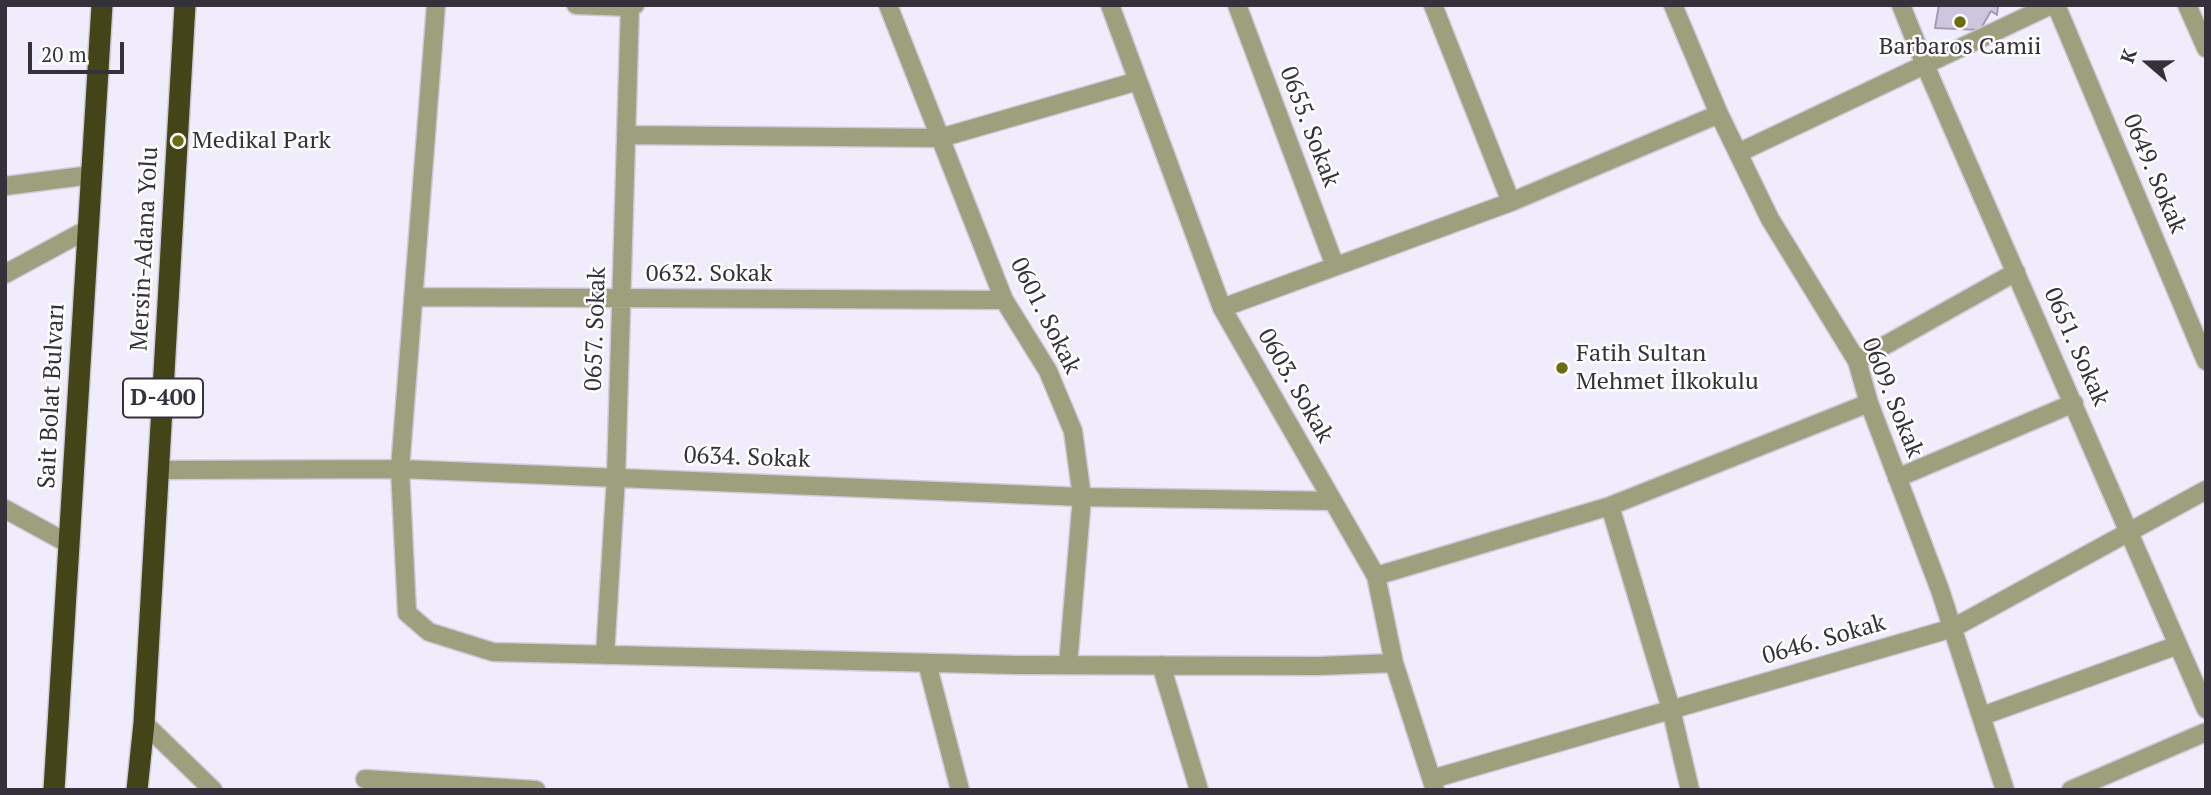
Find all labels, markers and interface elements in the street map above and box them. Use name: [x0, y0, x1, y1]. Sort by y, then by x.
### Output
marker: Barbaros Camii: [1952, 14, 1968, 30]
scale bar: [32, 28, 128, 72]
north arrow: [2113, 28, 2183, 98]
place label: Barbaros Camii: [1879, 33, 2041, 61]
text: 20 m: [41, 40, 87, 68]
text: K: [2114, 45, 2142, 66]
street label: 0655. Sokak: [1273, 63, 1345, 191]
street label: 0649. Sokak: [2116, 110, 2192, 238]
place label: Medikal Park: [192, 127, 331, 155]
marker: Medikal Park: [170, 133, 186, 149]
street label: Mersin-Adana Yolu: [125, 146, 165, 352]
street label: 0601. Sokak: [1003, 253, 1087, 379]
street label: 0632. Sokak: [646, 260, 772, 288]
street label: 0657. Sokak: [579, 266, 613, 392]
street label: 0651. Sokak: [2037, 283, 2115, 411]
street label: Sait Bolat Bulvarı: [33, 303, 71, 489]
street label: 0603. Sokak: [1251, 324, 1339, 448]
street label: 0609. Sokak: [1855, 334, 1929, 462]
place label: Fatih Sultan Mehmet İlkokulu: [1576, 340, 1759, 396]
marker: Fatih Sultan Mehmet İlkokulu: [1554, 360, 1570, 376]
road number: D-400: [123, 378, 203, 418]
street label: 0634. Sokak: [683, 441, 811, 475]
street label: 0646. Sokak: [1759, 609, 1889, 671]

